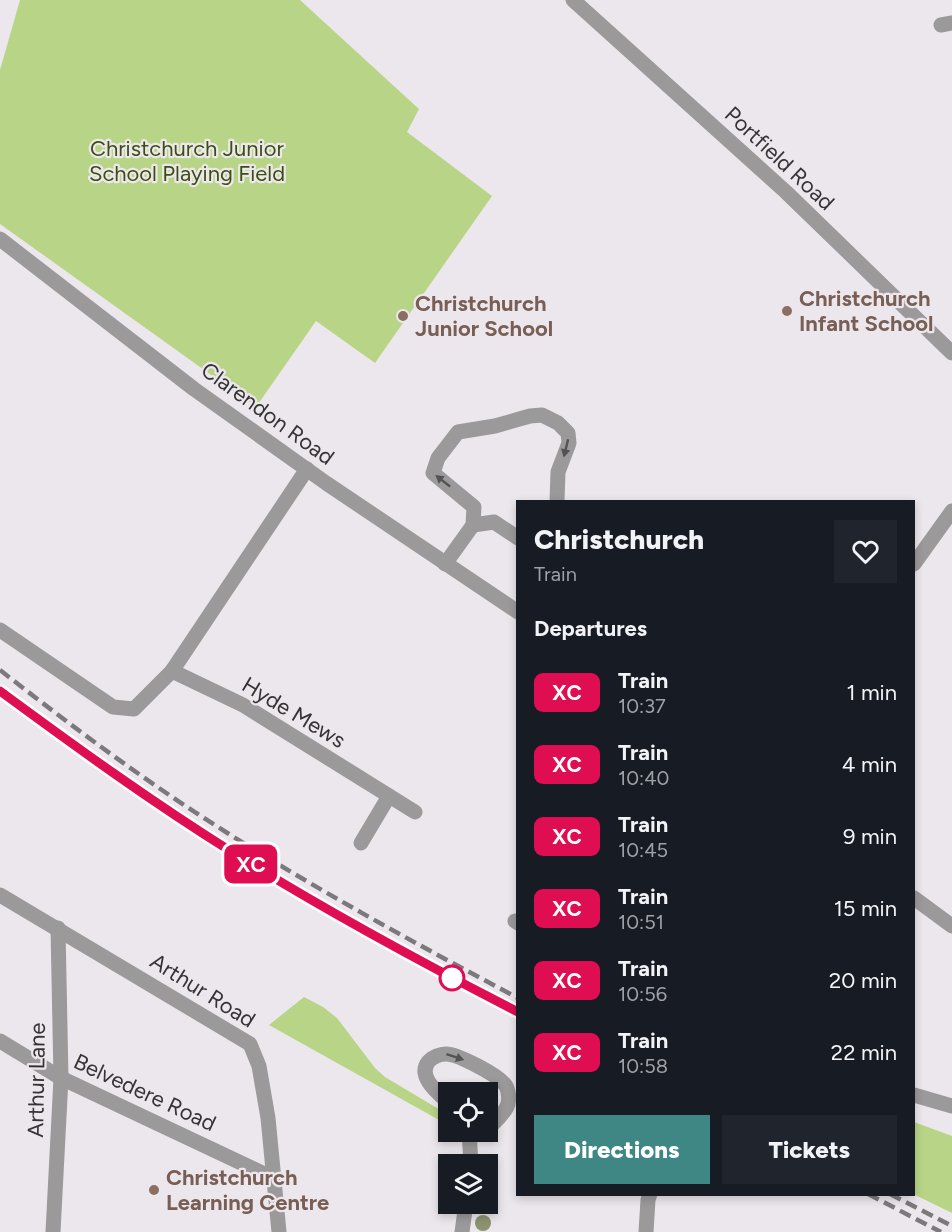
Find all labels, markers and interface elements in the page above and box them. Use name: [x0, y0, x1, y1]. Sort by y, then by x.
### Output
street label: Portfield Road: [719, 101, 840, 216]
park label: Christchurch Junior School Playing Field: [89, 135, 285, 187]
place label: Christchurch Infant School: [799, 285, 933, 337]
place label: Christchurch Junior School: [415, 290, 553, 342]
marker: Christchurch Infant School: [780, 304, 794, 318]
marker: Christchurch Junior School: [396, 309, 410, 323]
street label: Clarendon Road: [196, 356, 339, 471]
one-way arrow: [560, 439, 570, 457]
one-way arrow: [436, 475, 451, 487]
button: heart: [834, 520, 897, 583]
text: Christchurch: [534, 522, 704, 556]
text: Train: [534, 562, 577, 586]
text: Departures: [534, 615, 647, 642]
text: Train: [618, 667, 668, 694]
street label: Hyde Mews: [237, 671, 350, 754]
text: 1 min: [846, 679, 897, 706]
text: XC: [552, 680, 582, 705]
text: 10:37: [618, 694, 666, 718]
text: Train: [618, 739, 668, 766]
text: 4 min: [842, 751, 897, 778]
text: XC: [552, 752, 582, 777]
text: 10:40: [618, 766, 669, 790]
text: Train: [618, 811, 668, 838]
text: 9 min: [843, 823, 897, 850]
text: XC: [552, 824, 582, 849]
text: 10:45: [618, 838, 668, 862]
line badge: XC: [224, 844, 278, 884]
text: XC: [236, 852, 266, 877]
text: Train: [618, 883, 668, 910]
text: 15 min: [834, 895, 897, 922]
text: XC: [552, 896, 582, 921]
text: 10:51: [618, 910, 664, 934]
street label: Arthur Road: [145, 948, 260, 1033]
text: Train: [618, 955, 668, 982]
unlabelled marker: [439, 965, 465, 991]
text: 20 min: [829, 967, 897, 994]
text: XC: [552, 968, 582, 993]
text: 10:56: [618, 982, 667, 1006]
street label: Arthur Lane: [22, 1022, 51, 1138]
text: Train: [618, 1027, 668, 1054]
text: 22 min: [831, 1039, 897, 1066]
text: XC: [552, 1040, 582, 1065]
street label: Belvedere Road: [69, 1048, 220, 1137]
one-way arrow: [447, 1053, 465, 1063]
text: 10:58: [618, 1054, 668, 1078]
map controls: [438, 1082, 498, 1214]
button: locate: [438, 1082, 498, 1142]
button: Directions: [534, 1115, 710, 1184]
button: Tickets: [722, 1115, 897, 1184]
button: layers: [438, 1154, 498, 1214]
place label: Christchurch Learning Centre: [166, 1164, 329, 1216]
marker: Christchurch Learning Centre: [147, 1183, 161, 1197]

